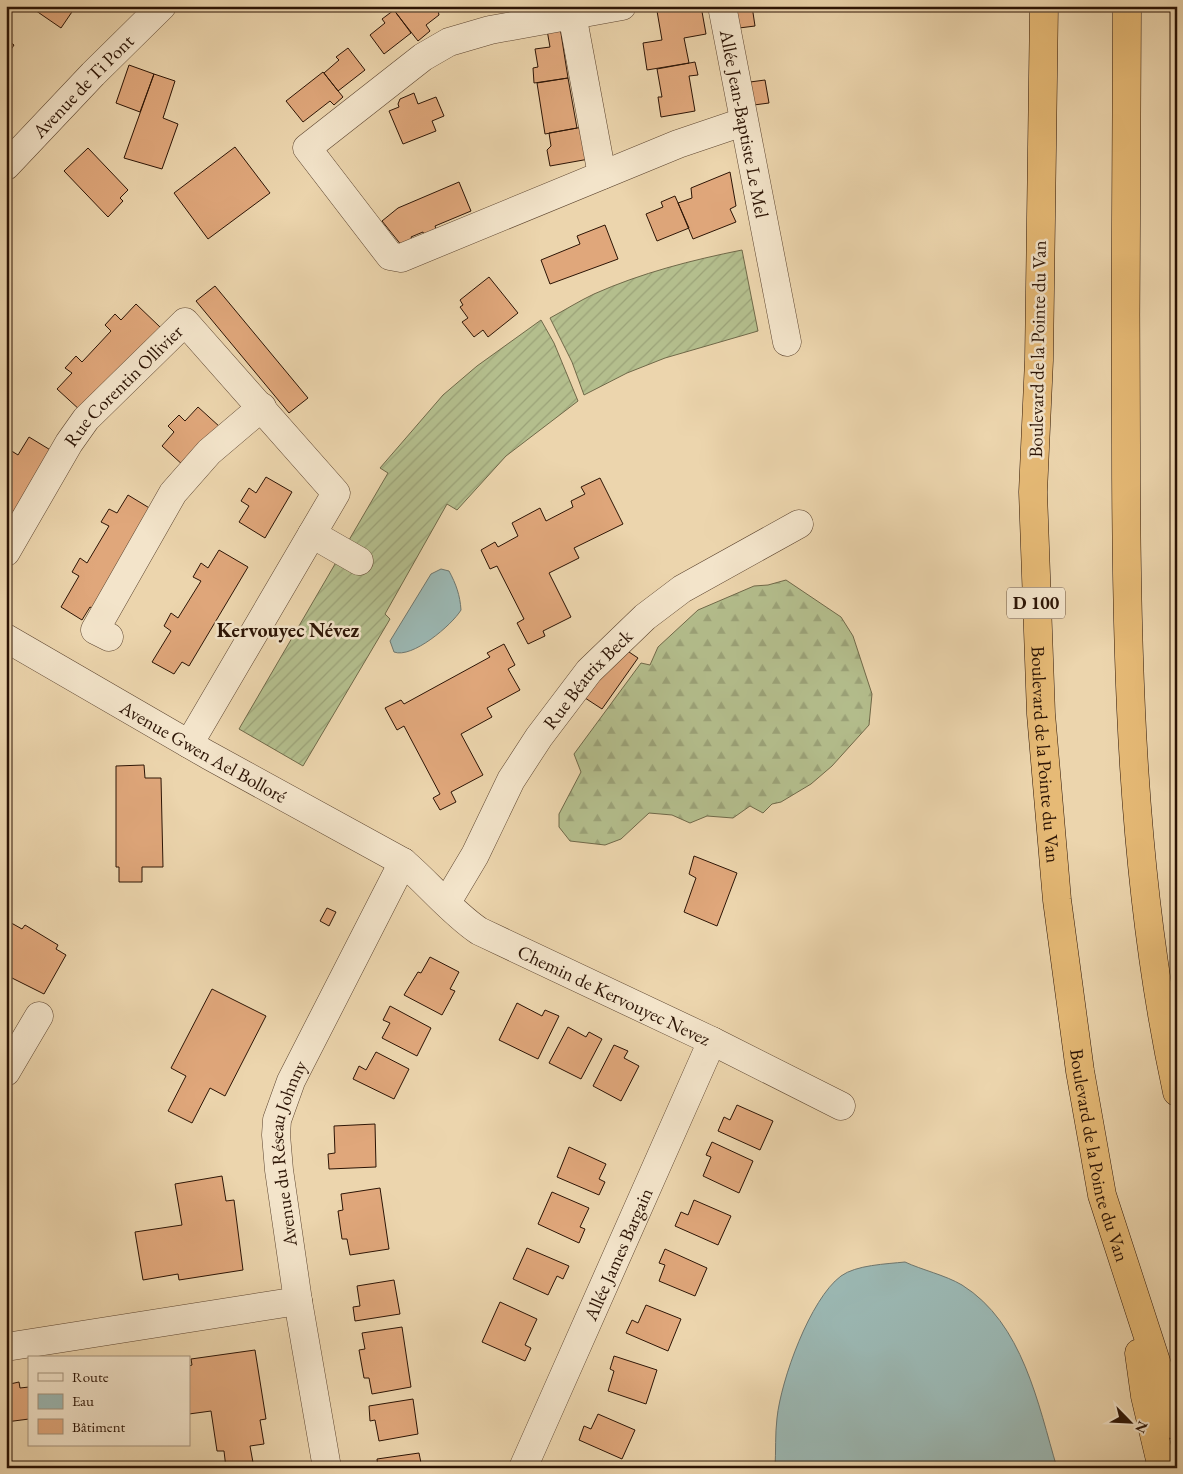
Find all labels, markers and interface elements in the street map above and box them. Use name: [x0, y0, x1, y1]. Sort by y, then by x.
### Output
street label: Allée Jean-Baptiste Le Mel: [714, 27, 775, 221]
street label: Avenue de Ti Pont: [26, 29, 139, 144]
street label: Boulevard de la Pointe du Van: [1023, 240, 1052, 458]
street label: Rue Corentin Ollivier: [58, 319, 189, 452]
road number: D 100: [1007, 588, 1065, 618]
district label: Kervouyec Névez: [217, 617, 360, 643]
street label: Rue Béatrix Beck: [537, 623, 639, 734]
street label: Boulevard de la Pointe du Van: [1026, 645, 1066, 864]
street label: Avenue Gwen Ael Bolloré: [115, 694, 291, 809]
street label: Chemin de Kervouyec Nevez: [513, 939, 715, 1052]
street label: Boulevard de la Pointe du Van: [1064, 1047, 1135, 1265]
street label: Avenue du Réseau Johnny: [264, 1055, 313, 1249]
street label: Allée James Bargain: [577, 1184, 658, 1325]
legend: [28, 1356, 190, 1446]
text: Route: [72, 1367, 109, 1386]
text: Eau: [72, 1391, 94, 1410]
north arrow: [1106, 1396, 1156, 1446]
text: Bâtiment: [72, 1417, 126, 1436]
text: N: [1131, 1418, 1152, 1437]

